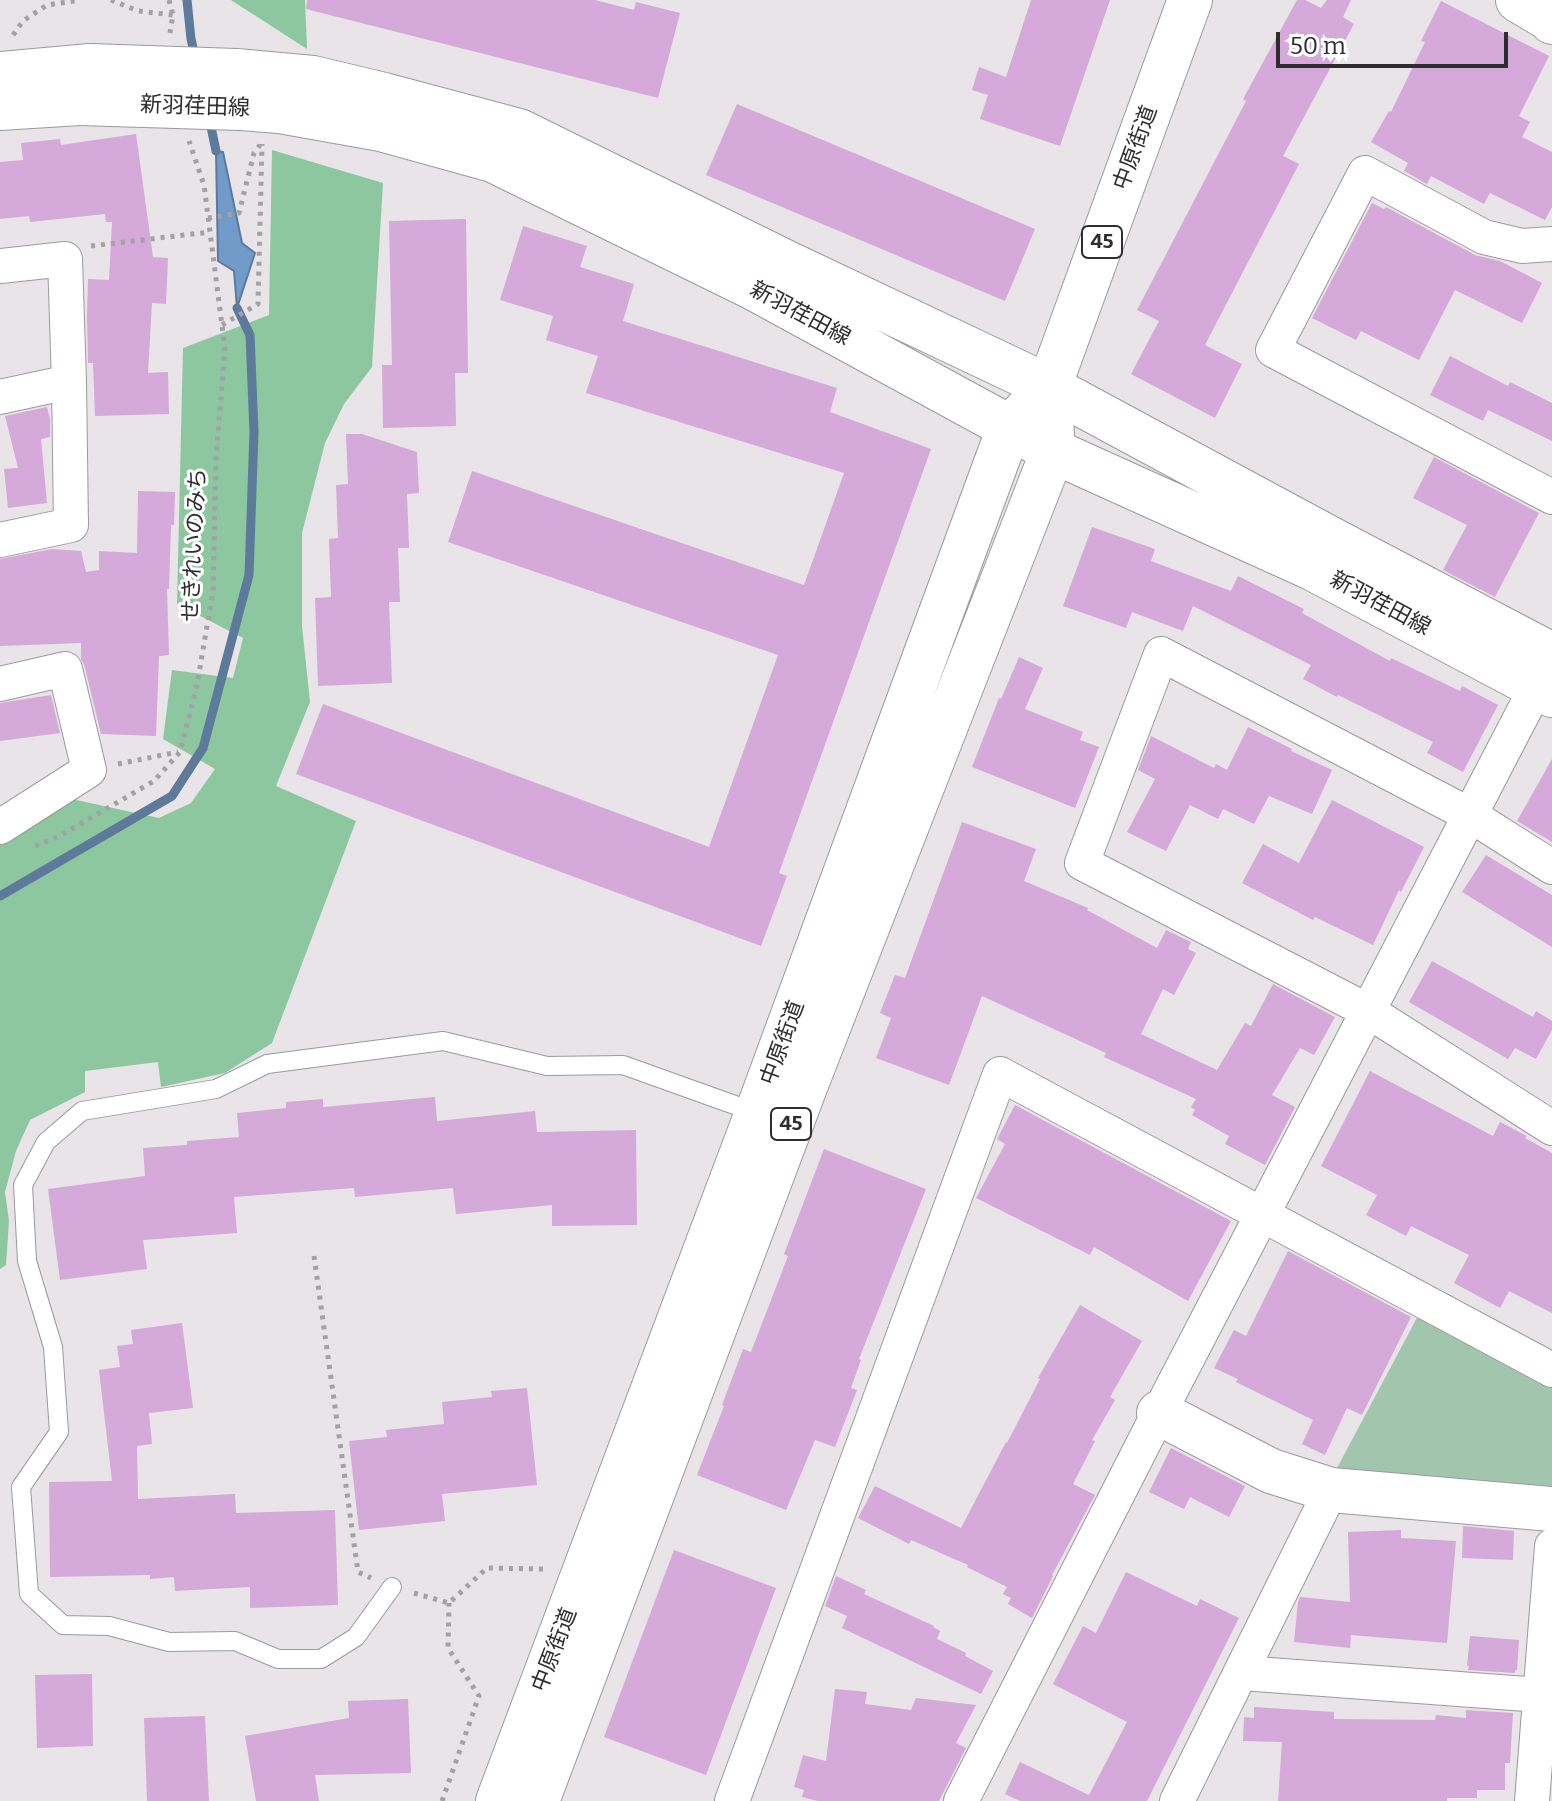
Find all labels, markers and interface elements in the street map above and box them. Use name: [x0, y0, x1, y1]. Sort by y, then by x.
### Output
scale bar: [1280, 16, 1512, 66]
text: 50 m: [1290, 32, 1346, 60]
street label: 新羽荏田線: [140, 92, 250, 122]
street label: 中原街道: [1109, 102, 1163, 194]
road number: 45: [1082, 226, 1122, 258]
street label: 新羽荏田線: [745, 277, 855, 351]
street label: せきれいのみち: [178, 467, 212, 623]
street label: 新羽荏田線: [1325, 567, 1435, 641]
street label: 中原街道: [756, 997, 810, 1089]
road number: 45: [771, 1108, 811, 1140]
street label: 中原街道: [527, 1604, 583, 1696]

